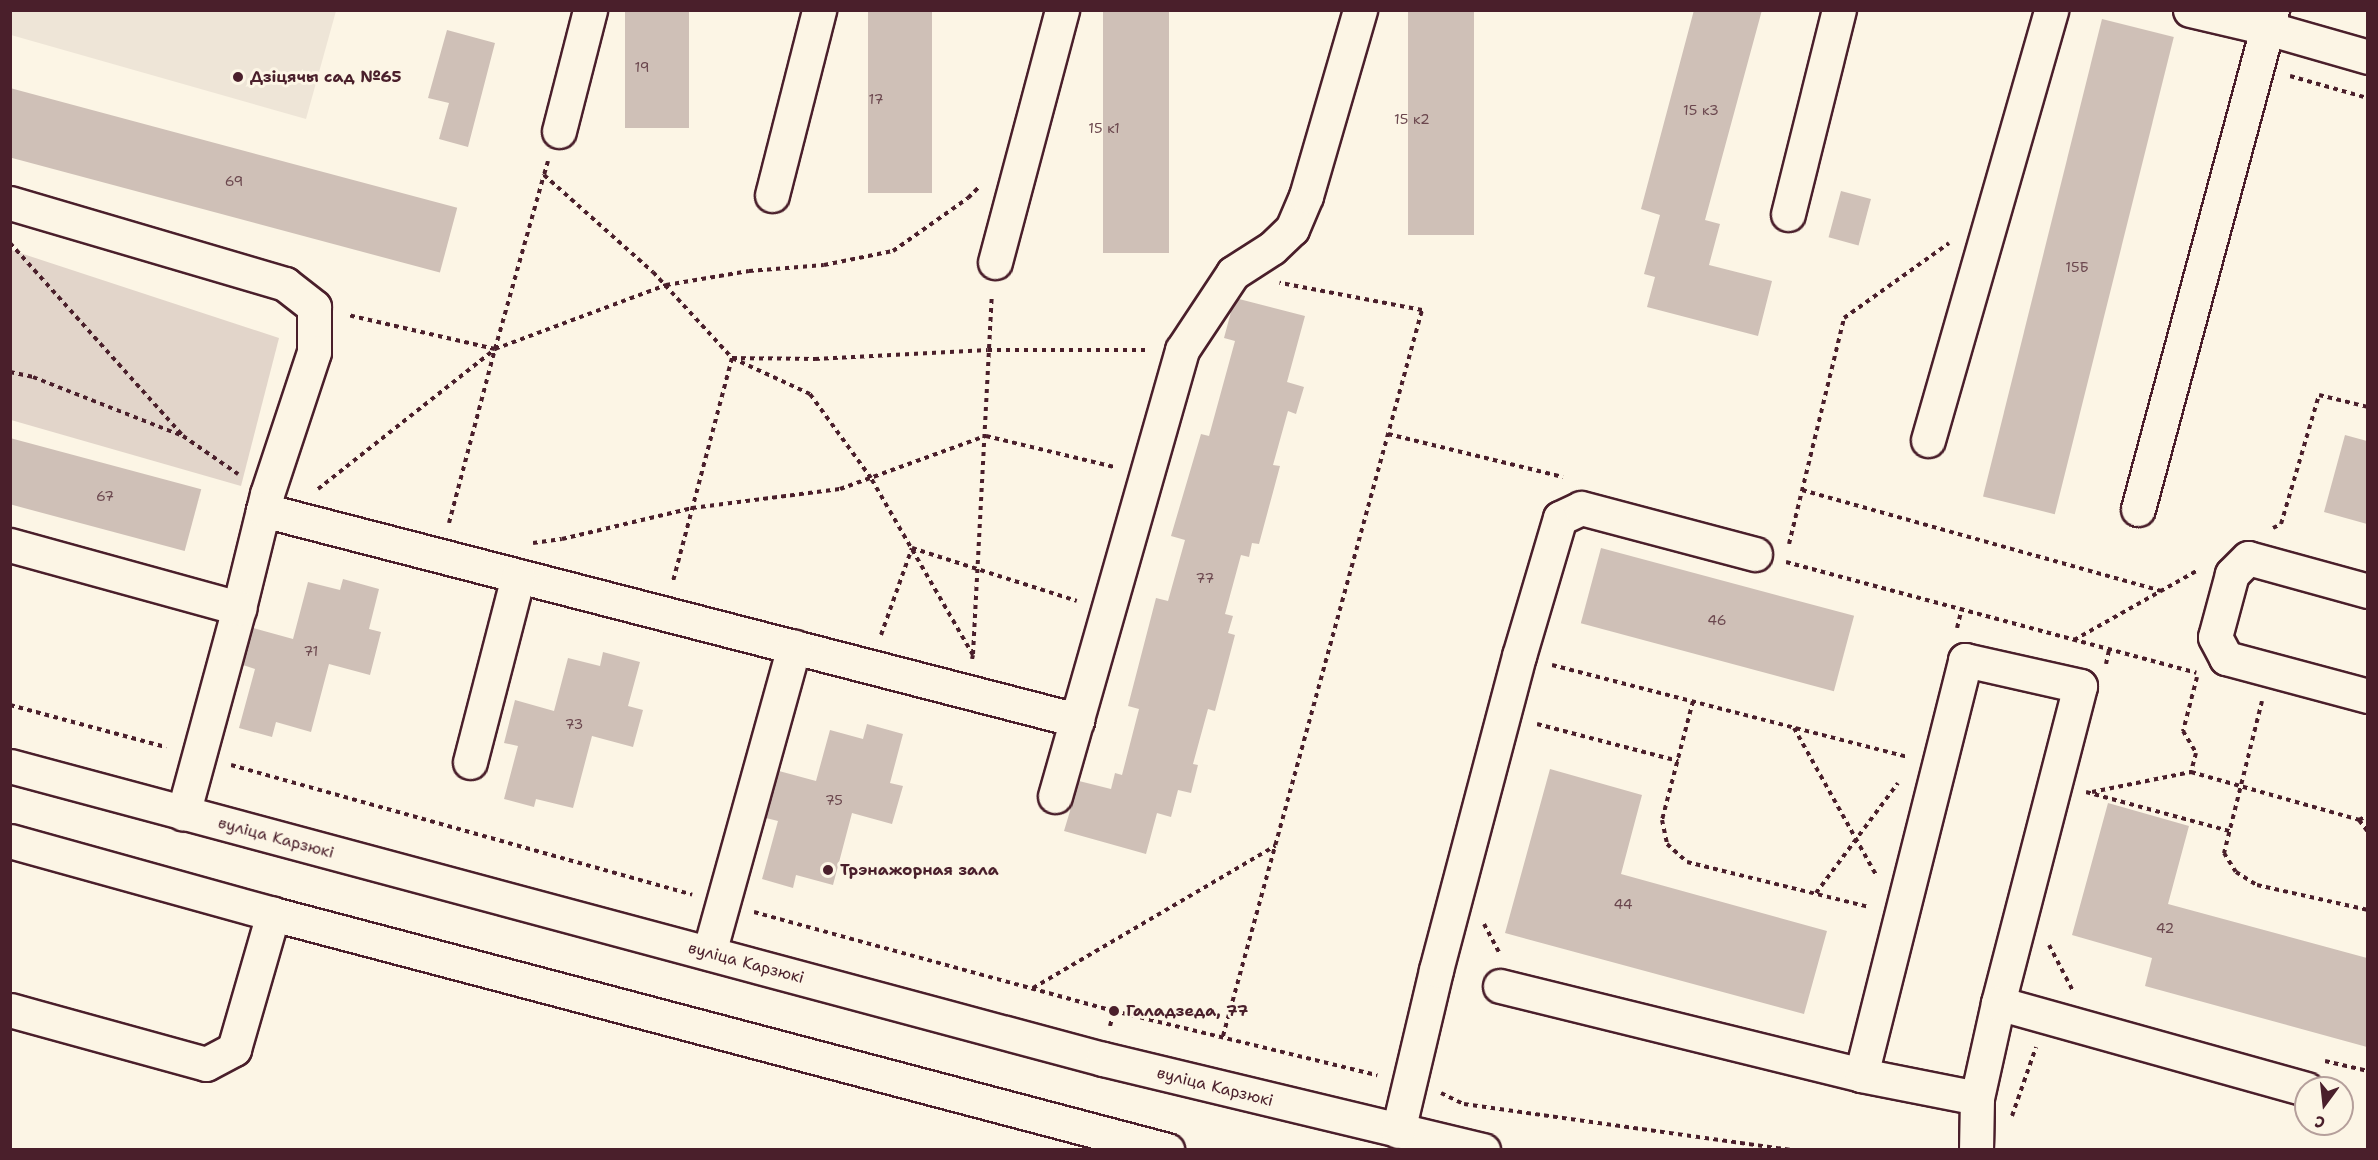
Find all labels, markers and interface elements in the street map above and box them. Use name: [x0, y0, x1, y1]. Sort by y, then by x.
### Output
house number: 19: [634, 59, 650, 75]
place label: Дзіцячы сад №65: [250, 67, 402, 87]
marker: Дзіцячы сад №65: [231, 70, 245, 84]
house number: 17: [869, 91, 883, 107]
house number: 15 к3: [1683, 102, 1719, 118]
house number: 15 к2: [1394, 111, 1430, 127]
house number: 15 к1: [1088, 120, 1120, 136]
house number: 69: [225, 173, 243, 189]
house number: 15Б: [2065, 259, 2089, 275]
house number: 67: [96, 488, 114, 504]
house number: 77: [1196, 570, 1214, 586]
house number: 46: [1707, 612, 1727, 628]
house number: 71: [304, 643, 318, 659]
house number: 73: [565, 716, 583, 732]
house number: 75: [825, 792, 843, 808]
street label: вуліца Карзюкі: [216, 813, 336, 863]
place label: Трэнажорная зала: [840, 860, 999, 880]
marker: Трэнажорная зала: [821, 863, 835, 877]
house number: 44: [1613, 896, 1633, 912]
house number: 42: [2156, 920, 2174, 936]
street label: вуліца Карзюкі: [686, 938, 806, 988]
place label: Галадзеда, 77: [1126, 1001, 1248, 1021]
marker: Галадзеда, 77: [1107, 1004, 1121, 1018]
street label: вуліца Карзюкі: [1155, 1063, 1275, 1111]
north arrow: [2294, 1076, 2354, 1136]
text: С: [2312, 1111, 2327, 1133]

